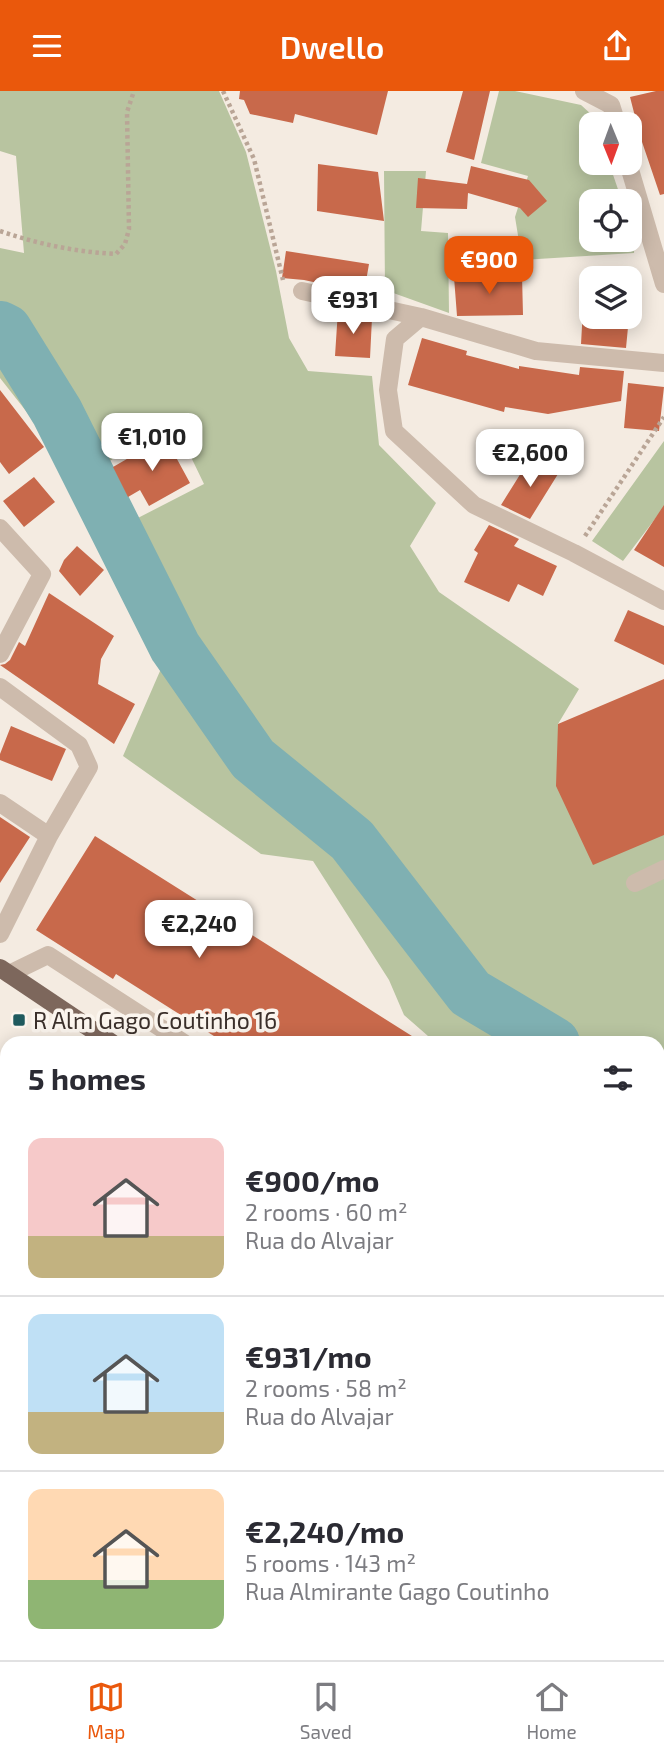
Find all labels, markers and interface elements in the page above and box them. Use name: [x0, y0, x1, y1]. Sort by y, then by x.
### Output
icon: menu: [28, 27, 66, 65]
text: Dwello: [280, 27, 384, 65]
icon: share: [598, 27, 636, 65]
north arrow: [579, 112, 642, 175]
map controls: [579, 112, 642, 329]
button: locate: [579, 189, 642, 252]
pin: €900: [448, 237, 530, 296]
text: €900: [460, 245, 518, 273]
button: layers: [579, 266, 642, 329]
pin: €931: [312, 277, 394, 336]
text: €931: [327, 285, 379, 313]
pin: €1,010: [95, 413, 209, 473]
text: €1,010: [117, 422, 187, 450]
pin: €2,600: [473, 429, 587, 489]
text: €2,600: [492, 438, 568, 466]
pin: €2,240: [142, 901, 256, 960]
text: €2,240: [161, 909, 237, 937]
place label: R Alm Gago Coutinho 16: [33, 1006, 277, 1034]
marker: R Alm Gago Coutinho 16: [11, 1012, 27, 1028]
icon: filters: [599, 1059, 637, 1097]
text: 5 homes: [28, 1060, 146, 1096]
text: €900/mo: [245, 1162, 380, 1198]
icon: home: [84, 1166, 168, 1250]
text: 2 rooms · 60 m²: [245, 1198, 407, 1226]
text: Rua do Alvajar: [245, 1226, 394, 1254]
text: €931/mo: [245, 1338, 372, 1374]
icon: home: [84, 1342, 168, 1426]
text: 2 rooms · 58 m²: [245, 1374, 407, 1402]
text: Rua do Alvajar: [245, 1402, 394, 1430]
text: €2,240/mo: [245, 1513, 404, 1549]
icon: home: [84, 1517, 168, 1601]
text: 5 rooms · 143 m²: [245, 1549, 416, 1577]
text: Rua Almirante Gago Coutinho: [245, 1577, 550, 1605]
tab: Map: [87, 1678, 125, 1743]
tab: Saved: [300, 1678, 352, 1743]
tab: Home: [526, 1678, 577, 1743]

